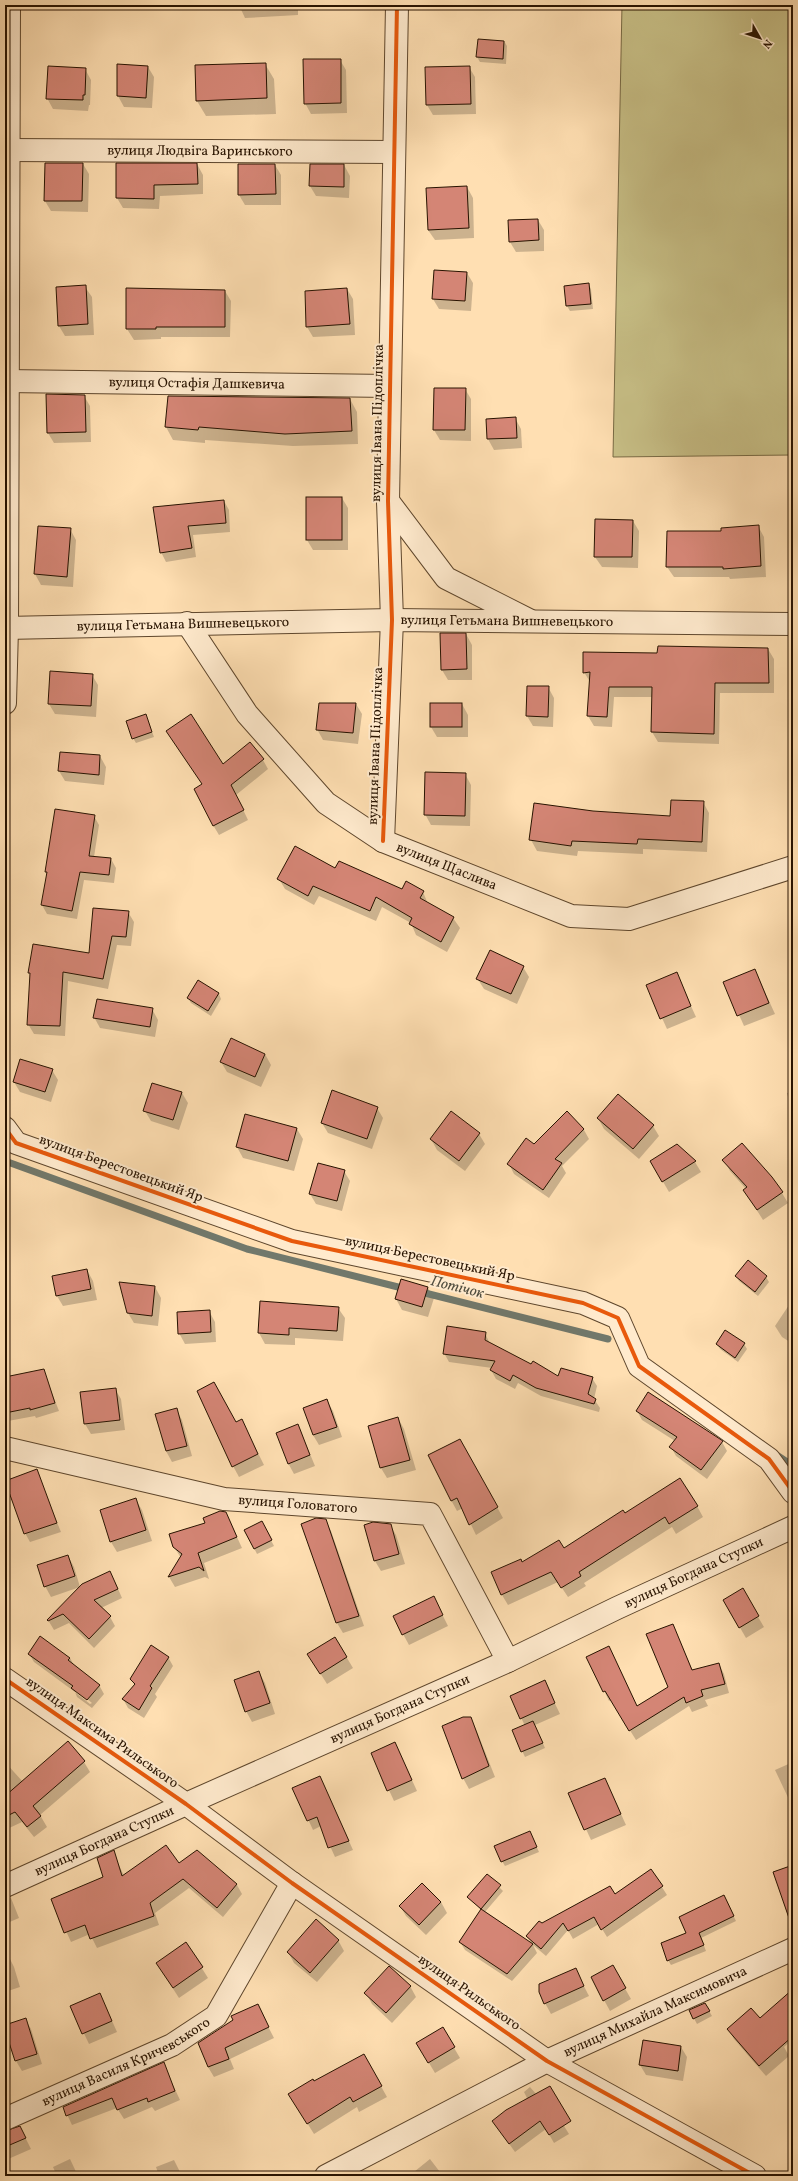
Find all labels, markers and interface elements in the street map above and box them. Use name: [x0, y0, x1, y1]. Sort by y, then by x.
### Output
north arrow: [740, 18, 780, 58]
text: N: [758, 36, 775, 51]
street label: вулиця Людвіга Варинського: [107, 141, 293, 161]
street label: вулиця Івана Підоплічка: [367, 344, 389, 502]
street label: вулиця Остафія Дашкевича: [109, 373, 285, 394]
street label: вулиця Гетьмана Вишневецького: [401, 611, 613, 632]
street label: вулиця Гетьмана Вишневецького: [76, 613, 289, 636]
street label: вулиця Івана Підоплічка: [364, 667, 388, 825]
street label: вулиця Щаслива: [393, 838, 500, 895]
street label: вулиця Берестовецький Яр: [37, 1131, 205, 1207]
street label: вулиця Берестовецький Яр: [343, 1232, 517, 1286]
water label: Потічок: [428, 1271, 487, 1305]
street label: вулиця Головатого: [238, 1491, 358, 1518]
street label: вулиця Богдана Ступки: [621, 1532, 767, 1613]
street label: вулиця Богдана Ступки: [327, 1669, 473, 1748]
street label: вулиця Максима Рильського: [22, 1673, 182, 1793]
street label: вулиця Богдана Ступки: [32, 1801, 177, 1881]
street label: вулиця Рильського: [414, 1951, 524, 2035]
street label: вулиця Михайла Максимовича: [560, 1962, 750, 2062]
street label: вулиця Василя Кричевського: [39, 2013, 214, 2111]

